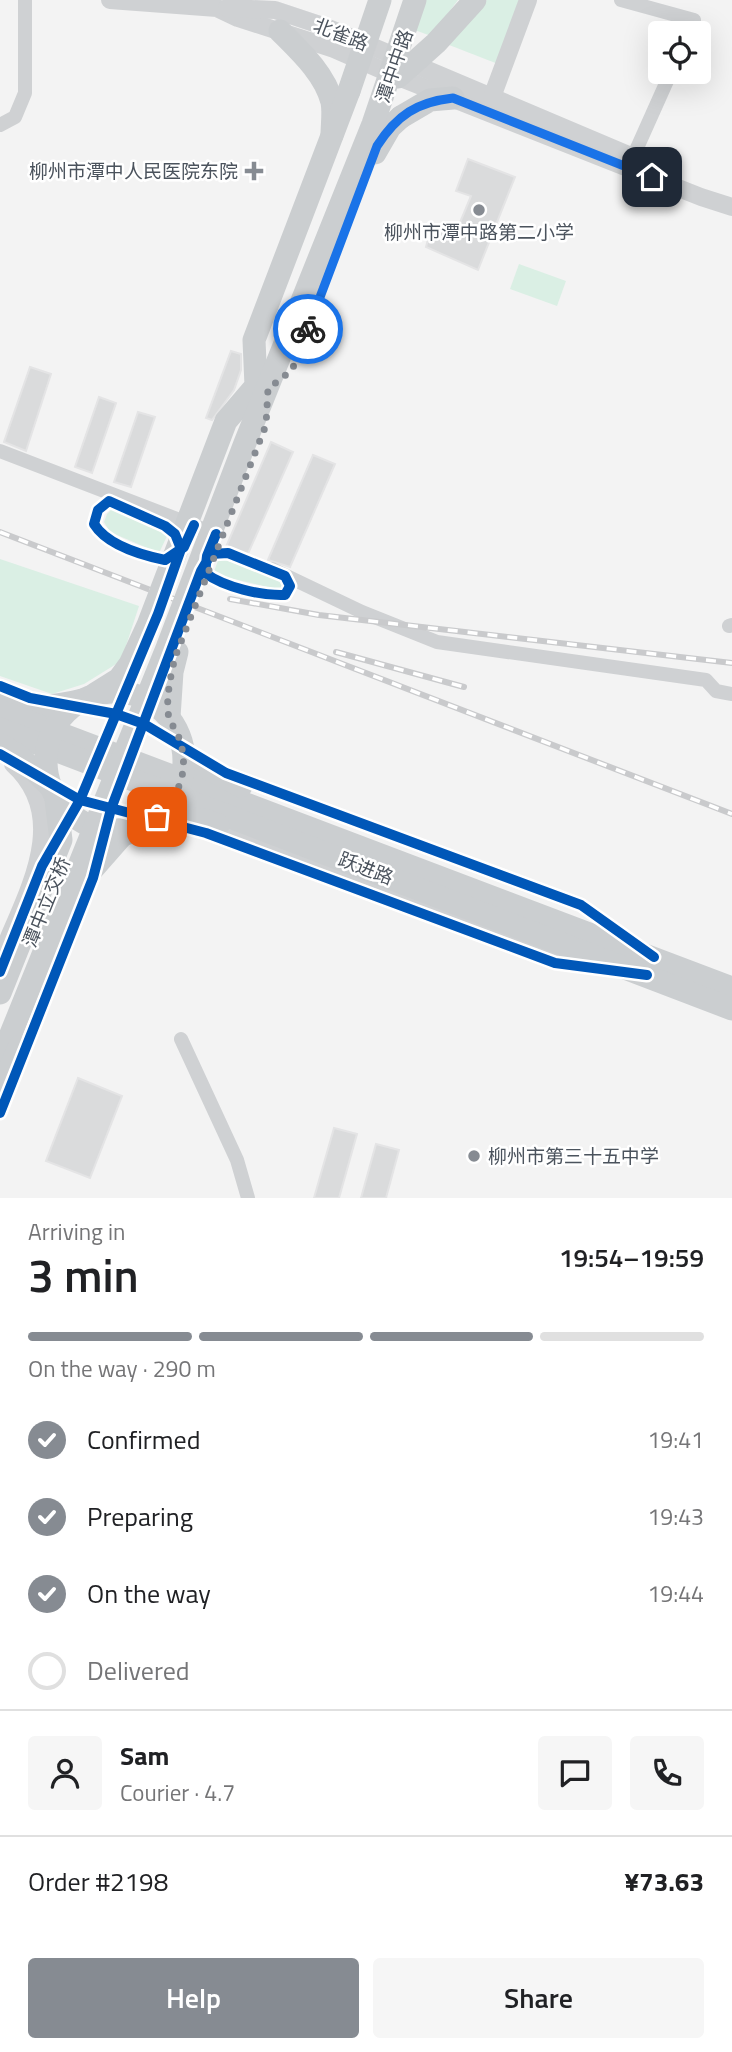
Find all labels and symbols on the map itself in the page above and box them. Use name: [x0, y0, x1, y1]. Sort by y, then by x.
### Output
street label: 北雀路: [309, 10, 373, 57]
street label: 潭中中路: [367, 25, 420, 106]
pin: [622, 147, 682, 207]
place label: 柳州市潭中人民医院东院: [29, 156, 238, 185]
marker: 柳州市潭中人民医院东院: [244, 161, 264, 181]
marker: 柳州市潭中路第二小学: [471, 202, 487, 218]
place label: 柳州市潭中路第二小学: [384, 217, 574, 246]
courier: [273, 294, 343, 364]
pin: [127, 787, 187, 847]
street label: 跃进路: [334, 844, 398, 891]
street label: 潭中立交桥: [14, 852, 77, 951]
place label: 柳州市第三十五中学: [488, 1141, 659, 1170]
marker: 柳州市第三十五中学: [466, 1148, 482, 1164]

